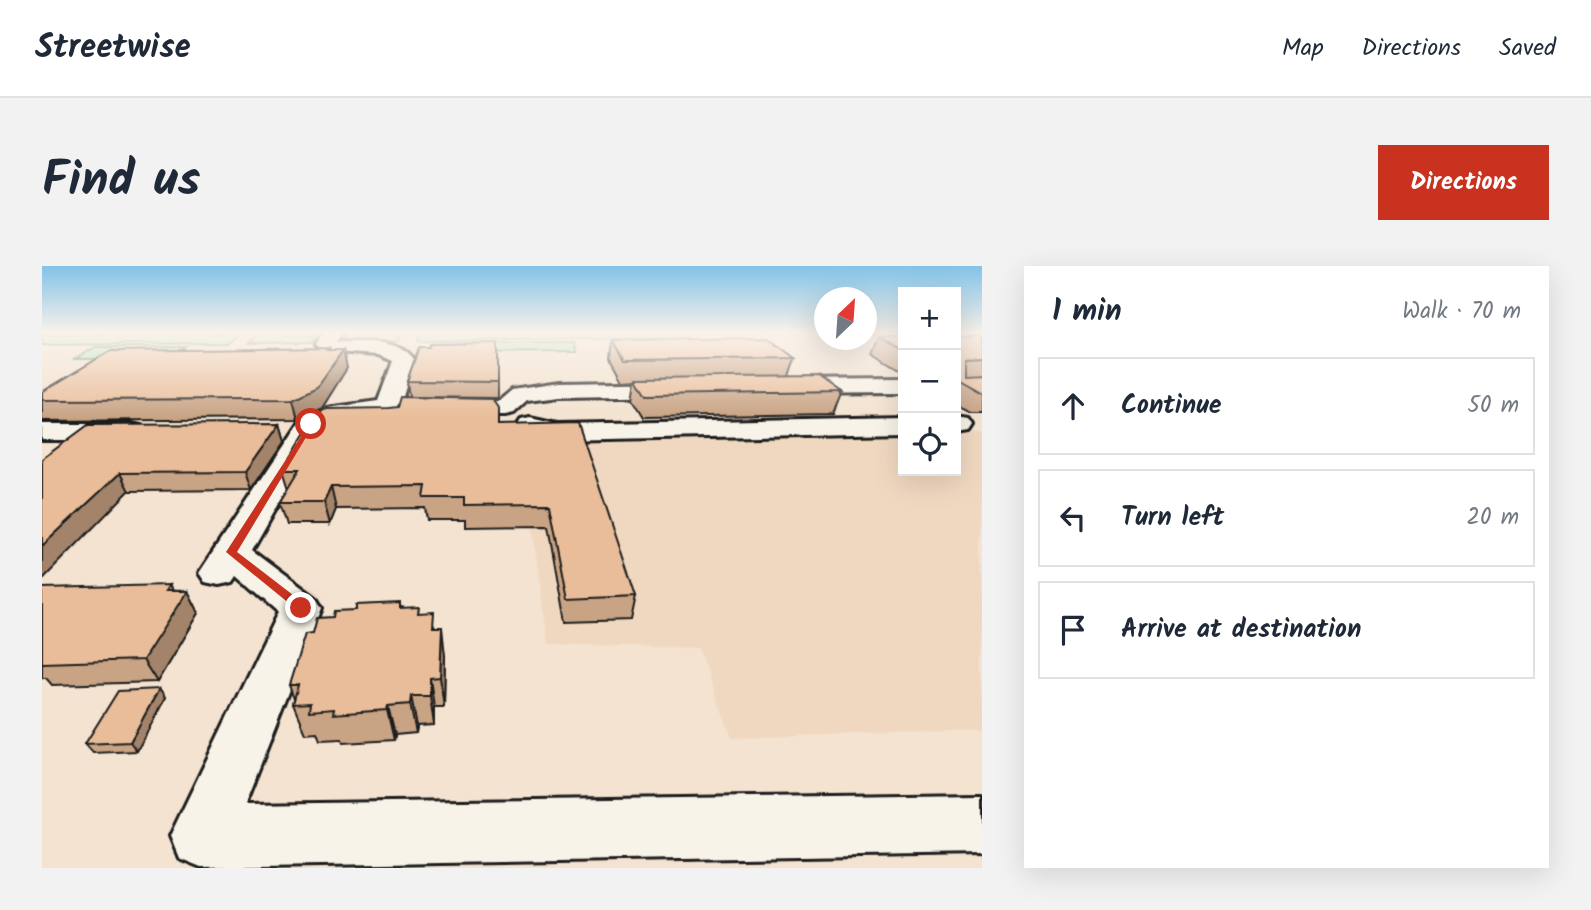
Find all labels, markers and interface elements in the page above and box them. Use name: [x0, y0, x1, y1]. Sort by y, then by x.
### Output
text: Streetwise: [35, 22, 191, 75]
text: Map: [1282, 29, 1324, 68]
text: Directions: [1362, 29, 1461, 68]
text: Saved: [1499, 29, 1556, 68]
text: Find us: [42, 143, 200, 221]
button: Directions: [1378, 145, 1549, 220]
north arrow: [814, 287, 877, 350]
map controls: [898, 287, 961, 476]
button: +: [898, 287, 961, 350]
text: 1 min: [1052, 288, 1122, 336]
text: Walk · 70 m: [1402, 294, 1521, 330]
button: −: [898, 350, 961, 413]
text: Continue: [1121, 385, 1222, 427]
icon: ahead: [1054, 387, 1092, 425]
text: 50 m: [1468, 388, 1519, 424]
route start: [295, 408, 326, 439]
button: locate: [898, 413, 961, 476]
text: Turn left: [1121, 497, 1224, 539]
icon: left: [1054, 499, 1092, 537]
text: 20 m: [1467, 500, 1519, 536]
route end: [285, 592, 316, 623]
text: Arrive at destination: [1121, 609, 1361, 651]
icon: arrive: [1054, 611, 1092, 649]

